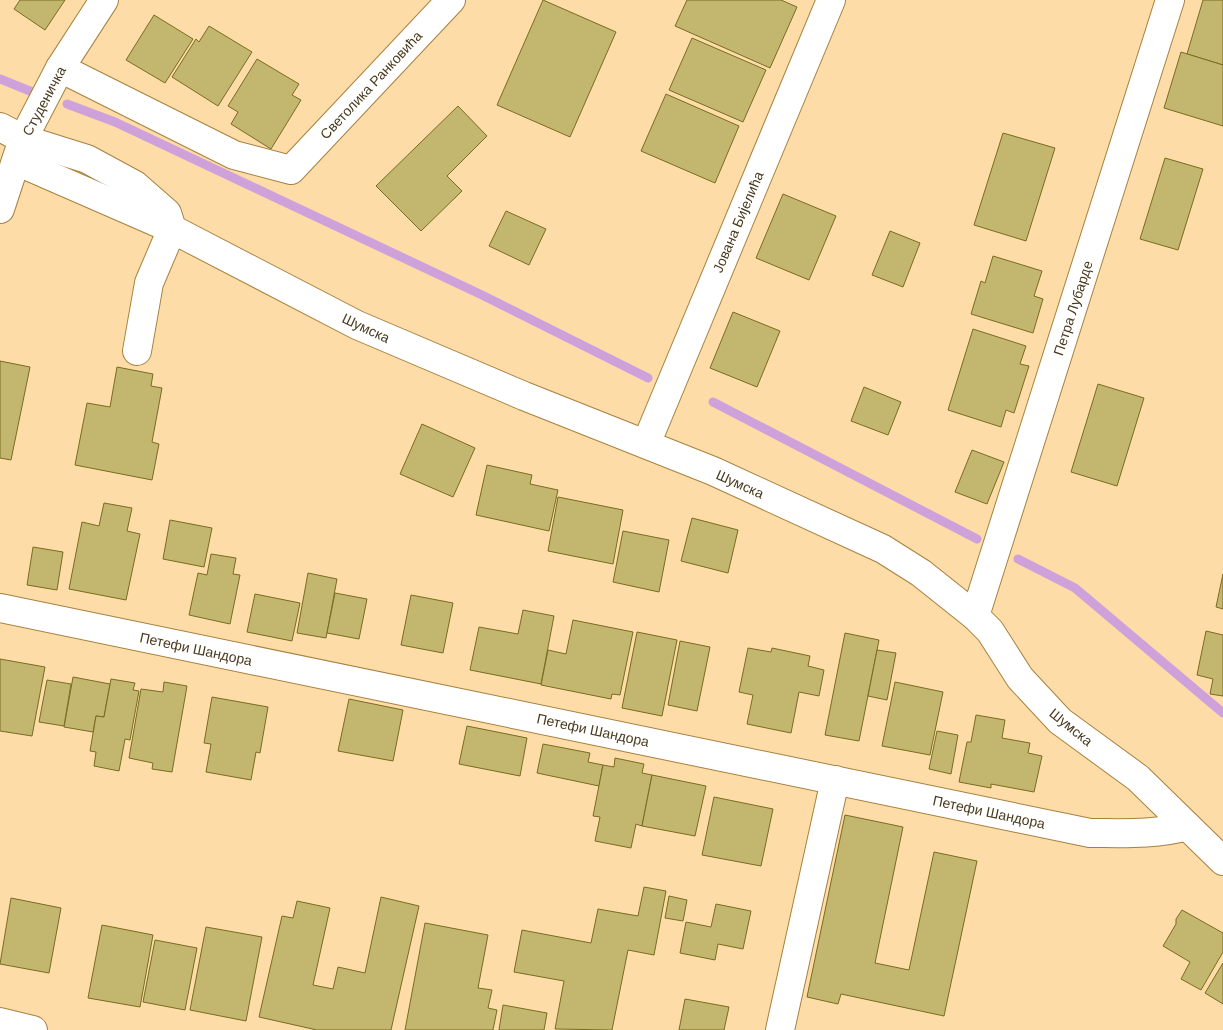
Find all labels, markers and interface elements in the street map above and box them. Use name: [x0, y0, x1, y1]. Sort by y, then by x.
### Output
street label: Светолика Ранковића: [316, 27, 426, 143]
street label: Студеничка: [18, 63, 70, 139]
street label: Јована Бијелића: [709, 169, 767, 275]
street label: Петра Лубарде: [1049, 258, 1097, 358]
street label: Шумска: [339, 309, 393, 347]
street label: Шумска: [713, 466, 767, 503]
street label: Петефи Шандора: [138, 628, 254, 670]
street label: Шумска: [1046, 704, 1096, 750]
street label: Петефи Шандора: [535, 709, 651, 751]
street label: Петефи Шандора: [931, 791, 1047, 833]

